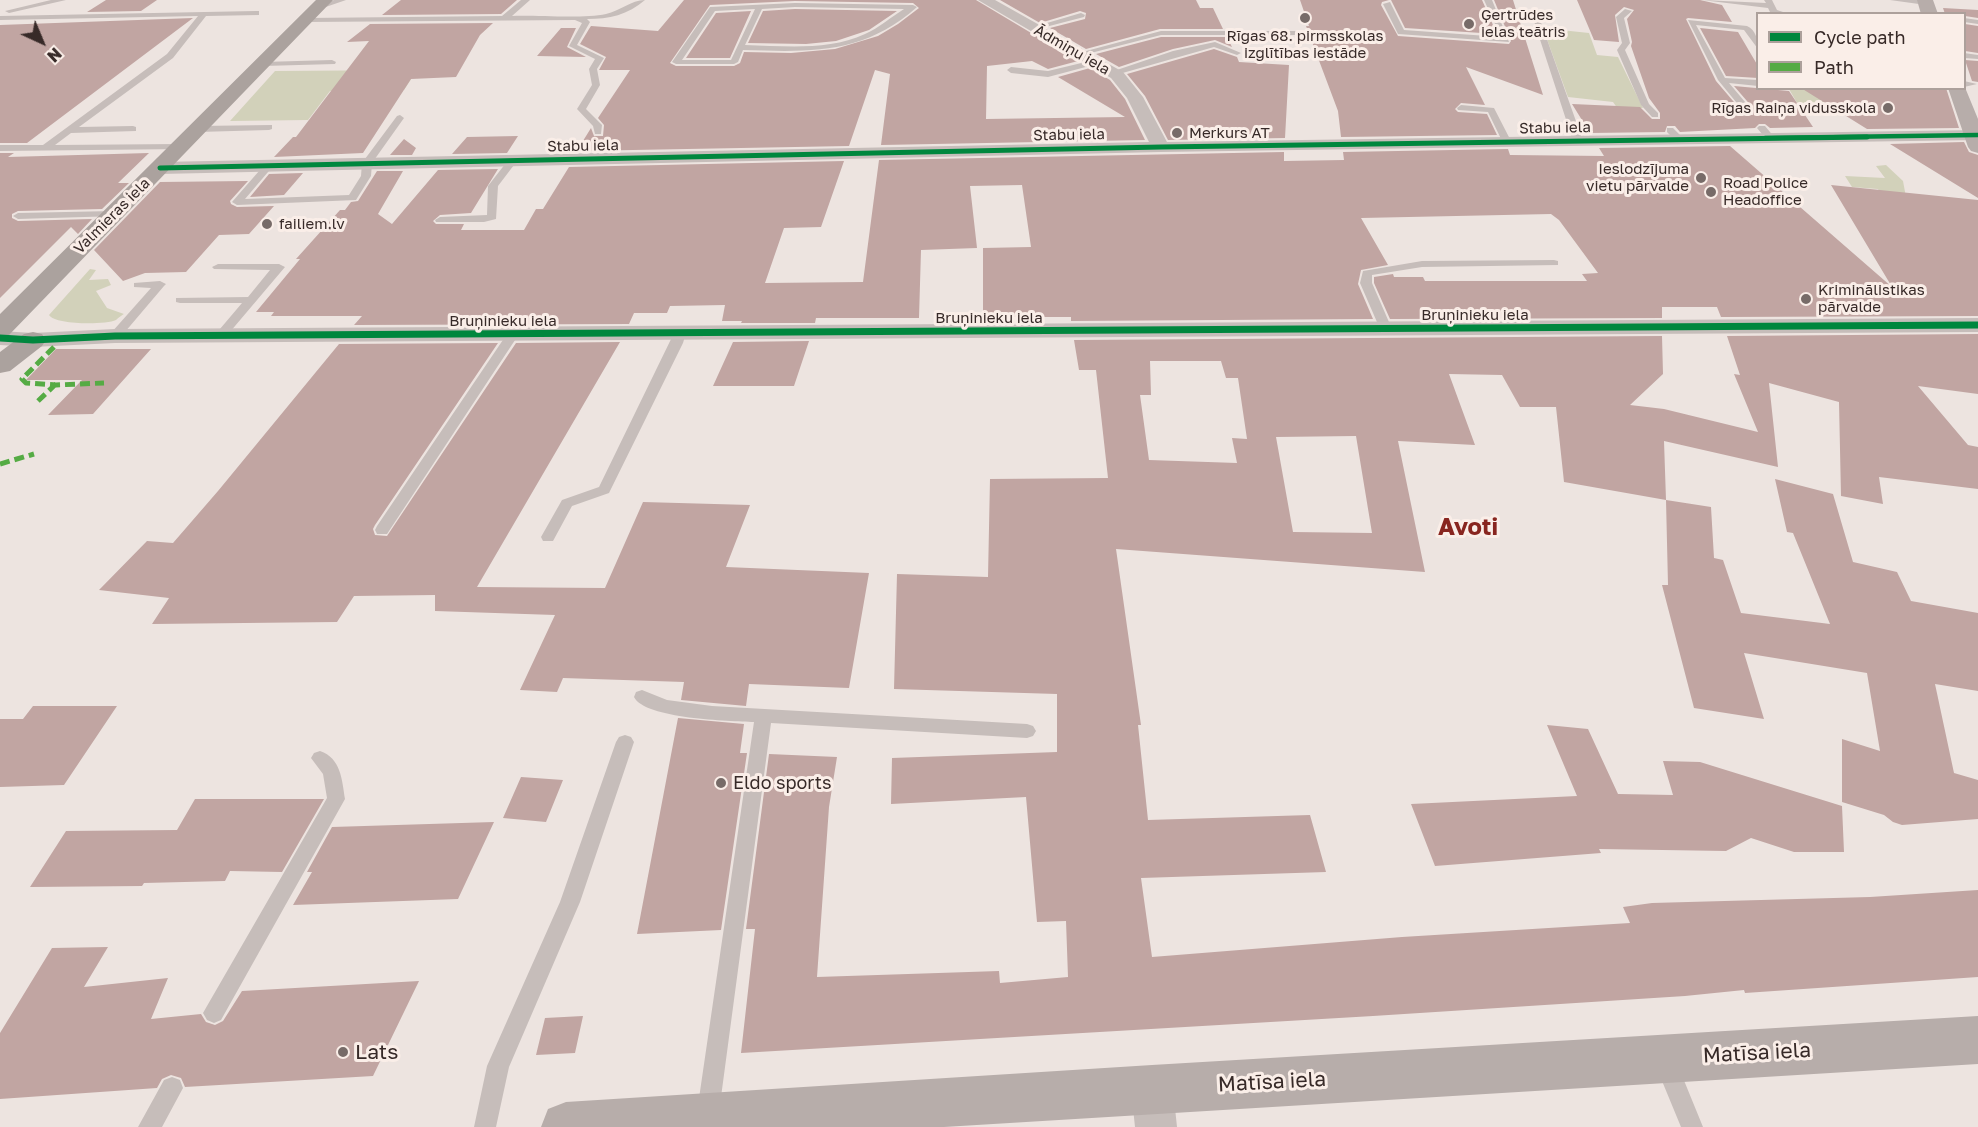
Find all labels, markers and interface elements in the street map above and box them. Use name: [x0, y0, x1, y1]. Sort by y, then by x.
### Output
place label: Ģertrūdes ielas teātris: [1481, 6, 1566, 41]
marker: Rīgas 68. pirmsskolas izglītības iestāde: [1298, 11, 1312, 25]
north arrow: [12, 12, 72, 72]
legend: [1756, 12, 1966, 90]
marker: Ģertrūdes ielas teātris: [1462, 17, 1476, 31]
street label: Ādmiņu iela: [1031, 21, 1113, 79]
text: Cycle path: [1814, 26, 1906, 48]
place label: Rīgas 68. pirmsskolas izglītības iestāde: [1227, 27, 1383, 62]
text: N: [43, 44, 66, 66]
text: Path: [1814, 56, 1854, 78]
place label: Rīgas Raiņa vidusskola: [1711, 99, 1876, 117]
marker: Rīgas Raiņa vidusskola: [1881, 101, 1895, 115]
street label: Stabu iela: [1519, 118, 1591, 138]
place label: Merkurs AT: [1189, 124, 1270, 142]
street label: Stabu iela: [1033, 125, 1105, 145]
marker: Merkurs AT: [1170, 126, 1184, 140]
street label: Stabu iela: [547, 136, 619, 156]
place label: Ieslodzījuma vietu pārvalde: [1586, 160, 1689, 195]
marker: Ieslodzījuma vietu pārvalde: [1694, 171, 1708, 185]
street label: Valmieras iela: [70, 174, 154, 258]
place label: Road Police Headoffice: [1723, 174, 1808, 209]
marker: Road Police Headoffice: [1704, 185, 1718, 199]
place label: failiem.lv: [279, 215, 345, 233]
marker: failiem.lv: [260, 217, 274, 231]
place label: Kriminālistikas pārvalde: [1818, 281, 1925, 316]
marker: Kriminālistikas pārvalde: [1799, 292, 1813, 306]
street label: Bruņinieku iela: [1421, 306, 1529, 324]
street label: Bruņinieku iela: [935, 309, 1043, 327]
street label: Bruņinieku iela: [449, 312, 557, 330]
district label: Avoti: [1438, 513, 1498, 541]
place label: Eldo sports: [733, 772, 831, 794]
marker: Eldo sports: [714, 776, 728, 790]
street label: Matīsa iela: [1702, 1038, 1812, 1068]
place label: Lats: [355, 1039, 398, 1065]
marker: Lats: [336, 1045, 350, 1059]
street label: Matīsa iela: [1217, 1067, 1327, 1097]

